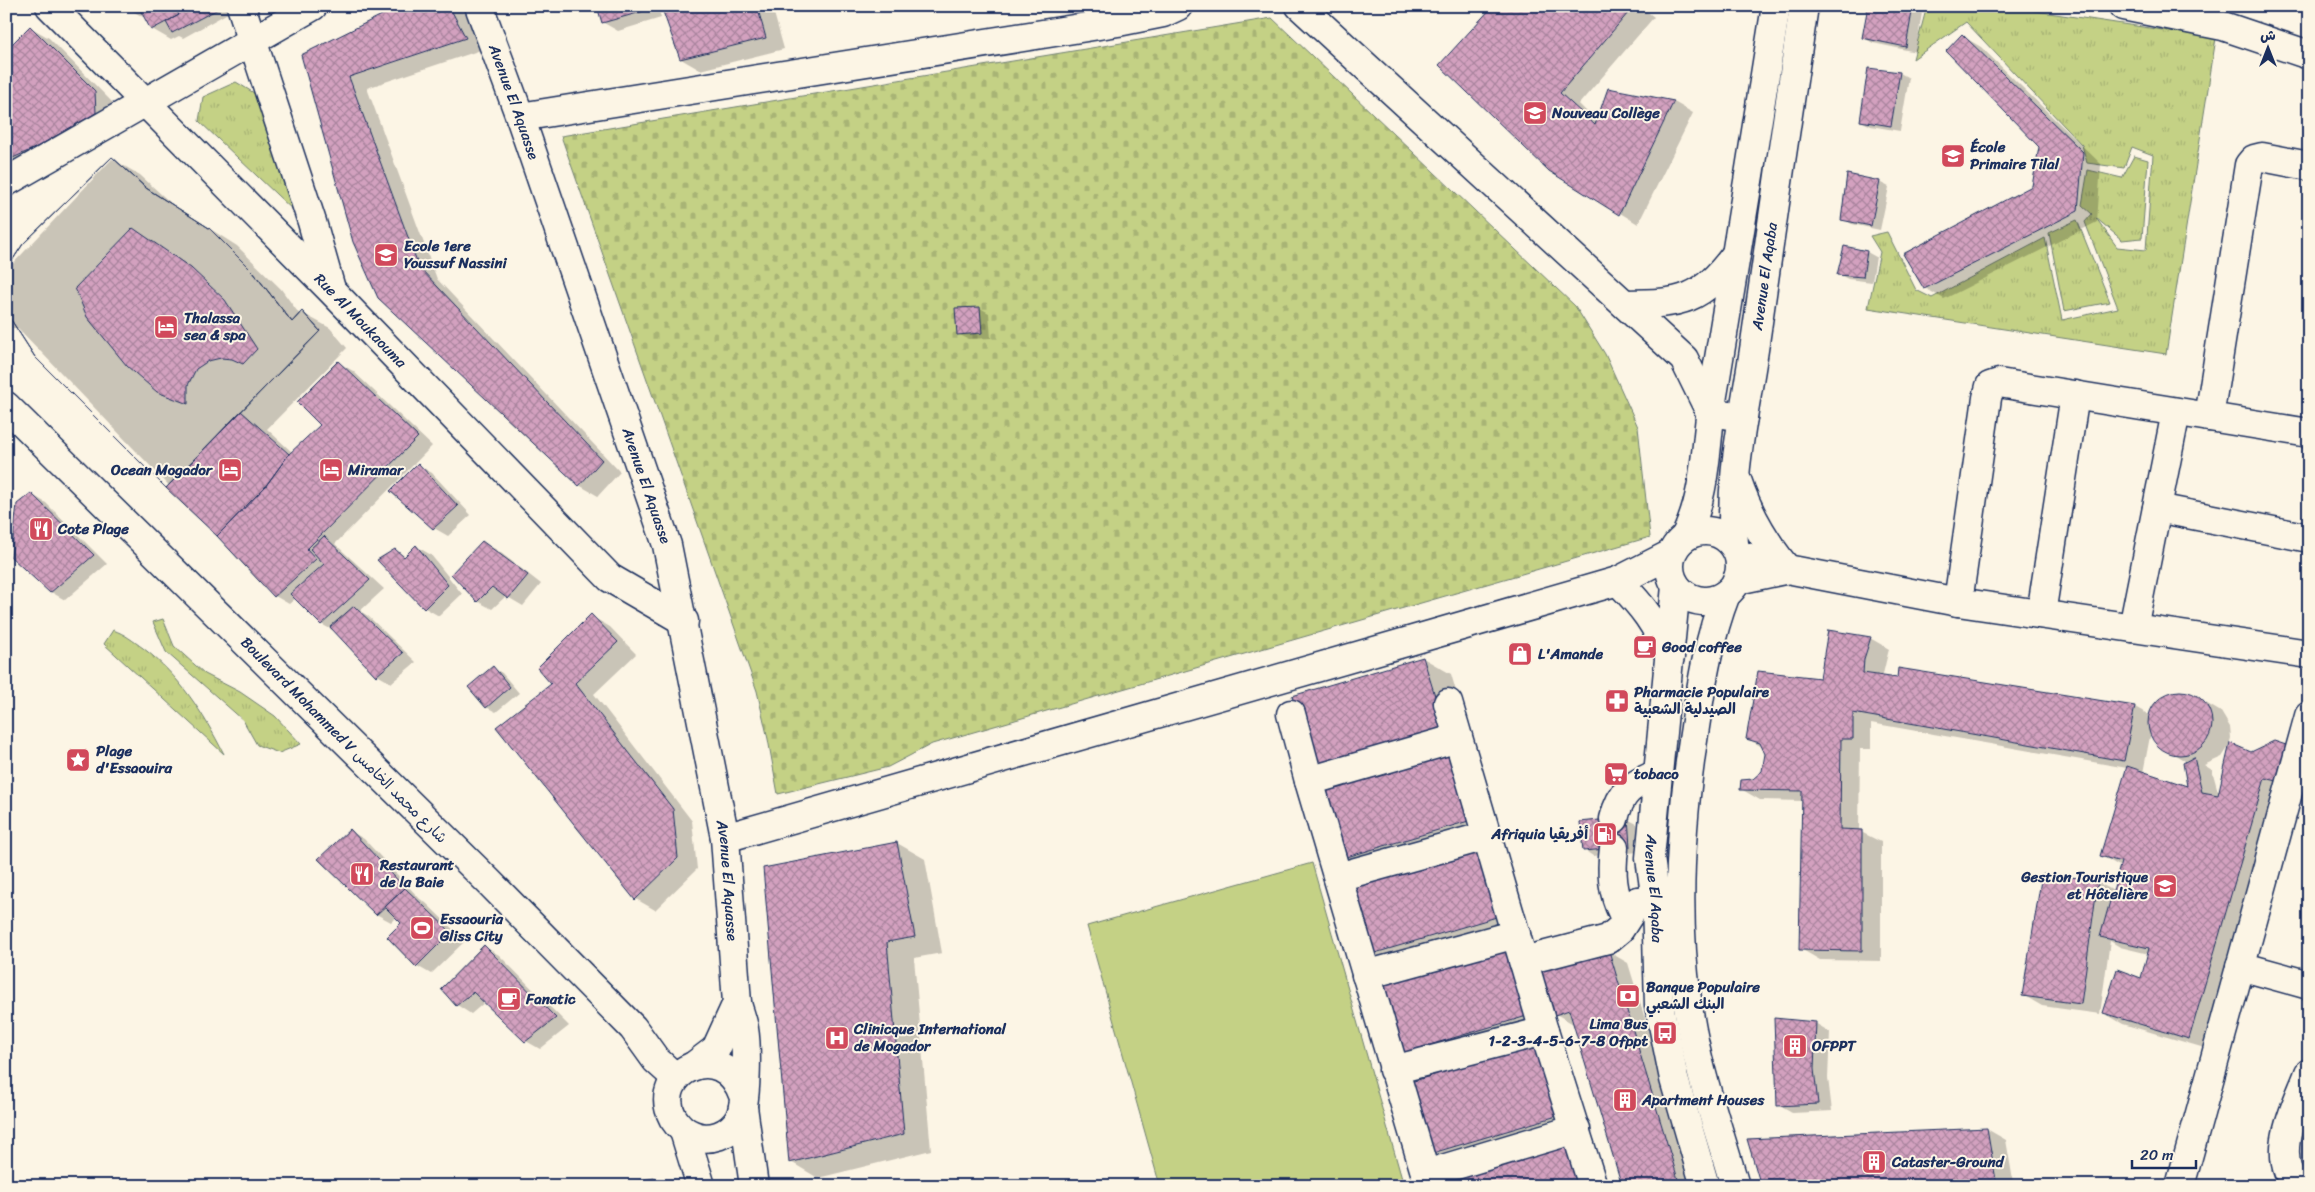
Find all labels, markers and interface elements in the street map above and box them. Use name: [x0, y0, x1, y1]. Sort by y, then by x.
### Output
north arrow: [2242, 22, 2292, 72]
text: ش: [2260, 23, 2276, 48]
street label: Avenue El Aquasse: [481, 39, 547, 163]
school or university icon: Nouveau Collège: [1522, 100, 1548, 126]
place label: Nouveau Collège: [1551, 100, 1660, 126]
place label: École Primaire Tilal: [1970, 134, 2060, 177]
school or university icon: École Primaire Tilal: [1940, 143, 1966, 169]
street label: Avenue El Aqaba: [1744, 220, 1785, 333]
place label: Ecole 1ere Youssuf Nassini: [404, 233, 508, 276]
school or university icon: Ecole 1ere Youssuf Nassini: [373, 242, 399, 268]
street label: Rue Al Moukaouma: [308, 267, 414, 375]
place label: Thalassa sea & spa: [183, 305, 246, 348]
hotel icon: Thalassa sea & spa: [153, 314, 179, 340]
street label: Avenue El Aquasse: [614, 423, 679, 547]
place label: Ocean Mogador: [110, 457, 214, 483]
hotel icon: Ocean Mogador: [217, 457, 243, 483]
hotel icon: Miramar: [318, 457, 344, 483]
place label: Miramar: [347, 457, 405, 483]
restaurant icon: Cote Plage: [28, 516, 54, 542]
place label: Cote Plage: [57, 516, 129, 542]
street label: Boulevard Mohammed V شارع محمد الخامس: [234, 630, 454, 850]
cafe icon: Good coffee: [1632, 634, 1658, 660]
place label: Good coffee: [1661, 634, 1742, 660]
shop icon: L'Amande: [1507, 641, 1533, 667]
place label: L'Amande: [1538, 641, 1603, 667]
place label: Pharmacie Populaire الصيدلية الشعبية: [1634, 679, 1770, 722]
pharmacy icon: Pharmacie Populaire الصيدلية الشعبية: [1604, 688, 1630, 714]
place label: Plage d'Essaouira: [96, 738, 172, 781]
place icon: Plage d'Essaouira: [65, 747, 91, 773]
supermarket icon: tobaco: [1603, 761, 1629, 787]
place label: tobaco: [1634, 761, 1679, 787]
street label: Avenue El Aquasse: [709, 817, 745, 942]
place label: Afriquia أفريقيا: [1490, 821, 1589, 847]
fuel station icon: Afriquia أفريقيا: [1592, 821, 1618, 847]
street label: Avenue El Aqaba: [1637, 832, 1670, 943]
place label: Restaurant de la Baie: [379, 852, 455, 895]
restaurant icon: Restaurant de la Baie: [349, 861, 375, 887]
place label: Gestion Touristique et Hôtelière: [2020, 864, 2149, 907]
school or university icon: Gestion Touristique et Hôtelière: [2152, 873, 2178, 899]
place label: Essaouria Gliss City: [439, 906, 504, 949]
sports icon: Essaouria Gliss City: [409, 915, 435, 941]
place label: Banque Populaire البنك الشعبي: [1646, 974, 1760, 1018]
bank icon: Banque Populaire البنك الشعبي: [1615, 983, 1641, 1009]
cafe icon: Fanatic: [496, 986, 522, 1012]
place label: Fanatic: [525, 986, 576, 1012]
place label: Lima Bus 1-2-3-4-5-6-7-8 Ofppt: [1489, 1011, 1649, 1054]
place label: Clinicque International de Mogador: [853, 1016, 1006, 1059]
bus stop icon: Lima Bus 1-2-3-4-5-6-7-8 Ofppt: [1652, 1020, 1678, 1046]
hospital icon: Clinicque International de Mogador: [824, 1025, 850, 1051]
building icon: OFPPT: [1782, 1033, 1808, 1059]
place label: OFPPT: [1811, 1033, 1857, 1059]
building icon: Apartment Houses: [1612, 1087, 1638, 1113]
place label: Apartment Houses: [1641, 1087, 1765, 1113]
scale bar: [2132, 1137, 2196, 1169]
text: 20 m: [2140, 1142, 2174, 1168]
building icon: Cataster-Ground: [1861, 1149, 1887, 1175]
place label: Cataster-Ground: [1891, 1149, 2006, 1175]

